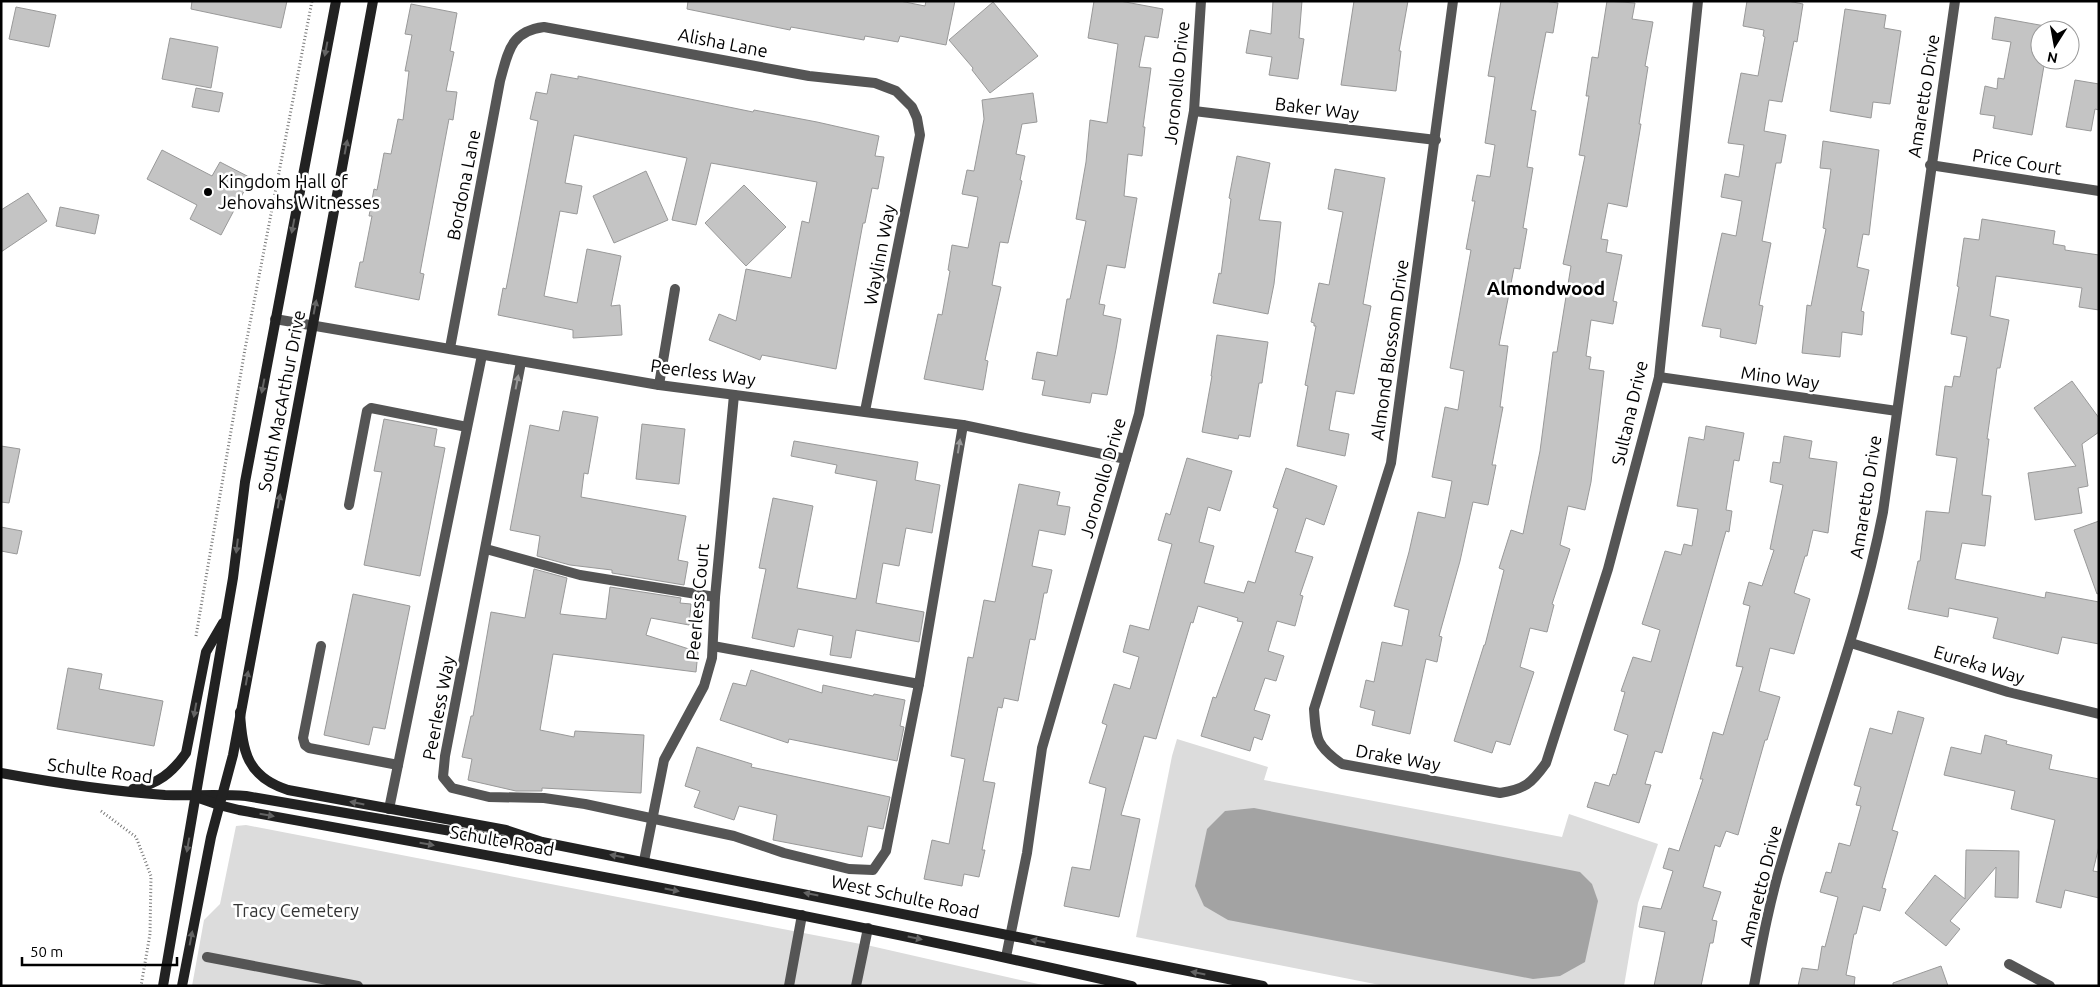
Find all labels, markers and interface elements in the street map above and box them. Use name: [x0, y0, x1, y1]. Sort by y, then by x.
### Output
street label: Joronollo Drive: [1160, 20, 1192, 146]
north arrow: [2030, 20, 2080, 70]
street label: Alisha Lane: [677, 24, 770, 61]
street label: Amaretto Drive: [1903, 33, 1943, 159]
one-way arrow: [322, 42, 330, 58]
text: N: [2046, 49, 2059, 67]
street label: Baker Way: [1274, 93, 1361, 123]
street label: Bordona Lane: [443, 128, 484, 242]
one-way arrow: [342, 139, 350, 155]
street label: Price Court: [1971, 144, 2063, 178]
place label: Kingdom Hall of Jehovahs Witnesses: [218, 171, 380, 212]
marker: Kingdom Hall of Jehovahs Witnesses: [202, 186, 214, 198]
street label: Waylinn Way: [859, 202, 899, 307]
one-way arrow: [289, 218, 297, 234]
street label: Almond Blossom Drive: [1366, 258, 1412, 442]
district label: Almondwood: [1487, 277, 1605, 299]
one-way arrow: [312, 299, 320, 315]
street label: South MacArthur Drive: [254, 308, 308, 493]
street label: Peerless Way: [649, 355, 757, 389]
street label: Sultana Drive: [1607, 358, 1651, 467]
street label: Mino Way: [1740, 362, 1821, 392]
one-way arrow: [514, 374, 522, 390]
one-way arrow: [258, 378, 266, 394]
street label: Joronollo Drive: [1075, 415, 1129, 540]
street label: Amaretto Drive: [1845, 434, 1885, 560]
one-way arrow: [956, 438, 964, 454]
one-way arrow: [276, 493, 284, 509]
one-way arrow: [233, 538, 241, 554]
street label: Peerless Court: [682, 543, 712, 661]
street label: Eureka Way: [1932, 641, 2027, 687]
street label: Peerless Way: [418, 654, 458, 762]
one-way arrow: [243, 670, 251, 686]
one-way arrow: [191, 702, 199, 718]
street label: Drake Way: [1354, 740, 1442, 774]
street label: Schulte Road: [46, 754, 154, 786]
one-way arrow: [349, 798, 365, 806]
one-way arrow: [259, 811, 275, 819]
street label: Schulte Road: [448, 821, 556, 859]
street label: Amaretto Drive: [1735, 823, 1785, 949]
one-way arrow: [184, 837, 192, 853]
one-way arrow: [419, 840, 435, 848]
one-way arrow: [609, 852, 624, 860]
street label: West Schulte Road: [829, 871, 981, 921]
one-way arrow: [665, 886, 681, 894]
one-way arrow: [802, 890, 818, 898]
park label: Tracy Cemetery: [233, 900, 359, 920]
one-way arrow: [188, 929, 196, 945]
scale bar: [22, 934, 178, 966]
one-way arrow: [908, 934, 924, 942]
one-way arrow: [1030, 937, 1046, 945]
text: 50 m: [30, 943, 63, 960]
one-way arrow: [1190, 969, 1205, 977]

